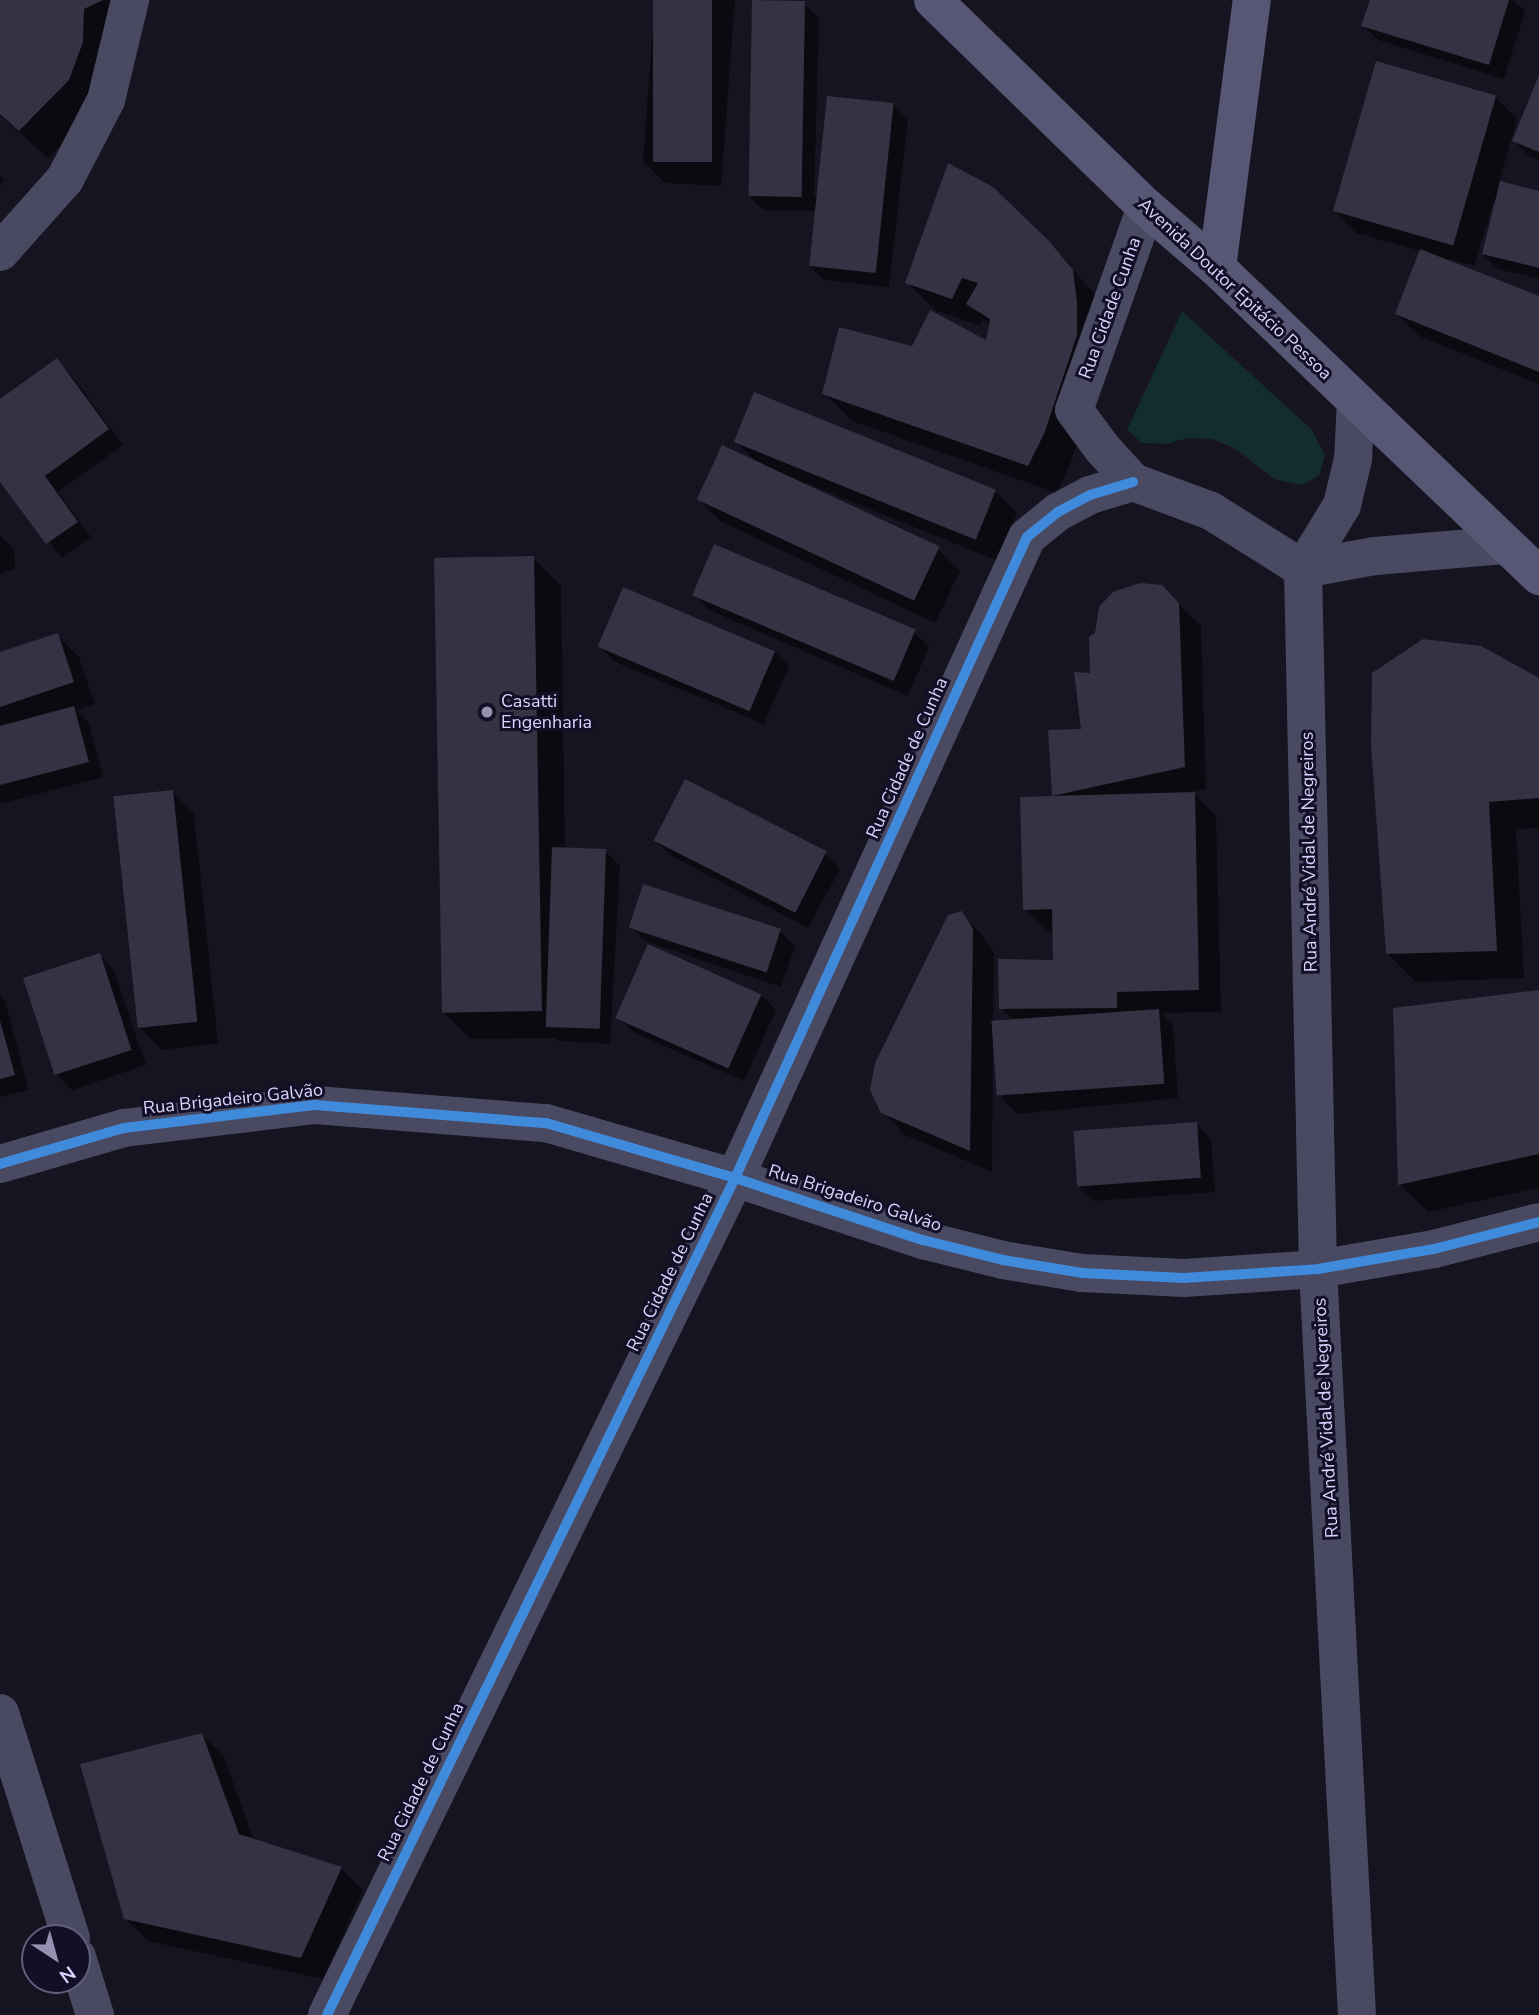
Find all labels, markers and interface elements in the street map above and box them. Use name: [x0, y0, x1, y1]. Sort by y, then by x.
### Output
street label: Avenida Doutor Epitácio Pessoa: [1134, 194, 1336, 384]
street label: Rua Cidade Cunha: [1074, 234, 1146, 382]
street label: Rua Cidade de Cunha: [862, 674, 952, 842]
place label: Casatti Engenharia: [501, 691, 592, 734]
marker: Casatti Engenharia: [479, 704, 495, 720]
street label: Rua André Vidal de Negreiros: [1296, 732, 1322, 972]
street label: Rua Brigadeiro Galvão: [142, 1079, 324, 1119]
street label: Rua Brigadeiro Galvão: [766, 1160, 944, 1236]
street label: Rua Cidade de Cunha: [622, 1189, 718, 1355]
street label: Rua André Vidal de Negreiros: [1309, 1297, 1343, 1539]
street label: Rua Cidade de Cunha: [373, 1699, 469, 1865]
north arrow: [21, 1924, 91, 1994]
text: N: [54, 1960, 81, 1989]

